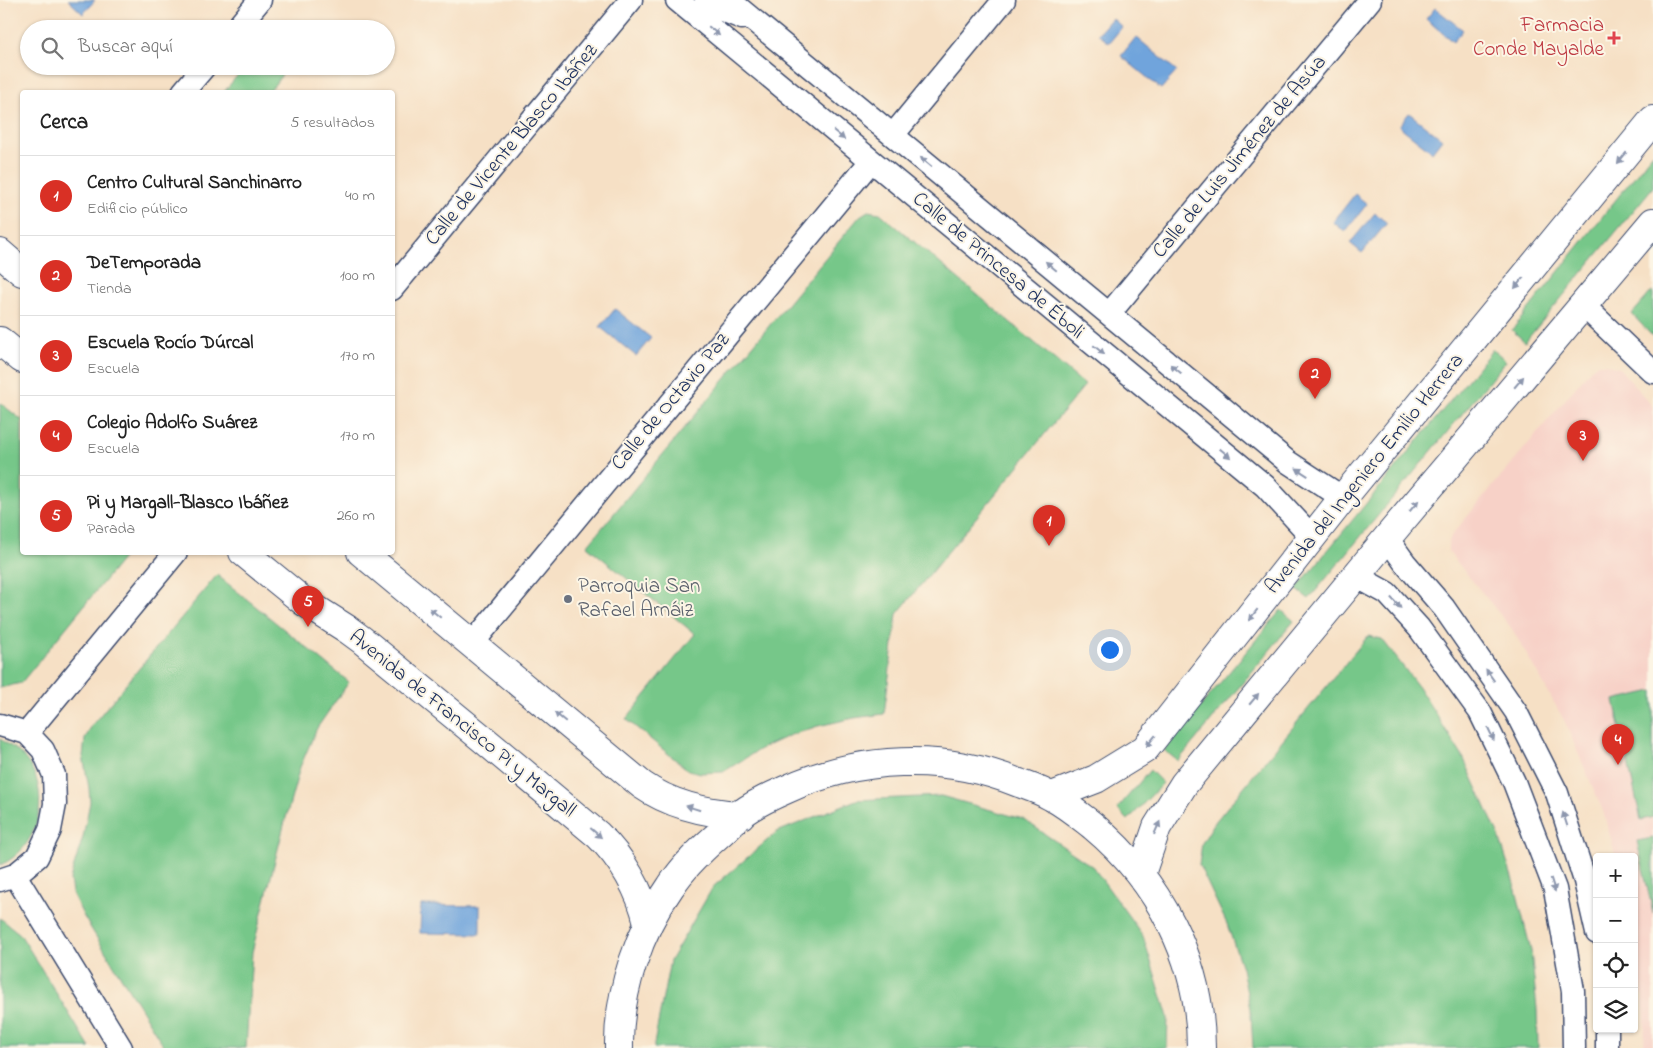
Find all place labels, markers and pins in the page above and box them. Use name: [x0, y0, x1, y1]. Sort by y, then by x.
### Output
place label: Farmacia Conde Mayalde: [1473, 11, 1605, 67]
marker: Farmacia Conde Mayalde: [1608, 32, 1620, 44]
pin: 2: [1299, 358, 1331, 399]
pin: 3: [1567, 420, 1599, 461]
pin: 1: [1033, 505, 1065, 546]
place label: Parroquia San Rafael Arnáiz: [578, 572, 700, 626]
pin: 5: [292, 586, 324, 627]
marker: Parroquia San Rafael Arnáiz: [562, 593, 574, 605]
pin: 4: [1602, 724, 1634, 765]

